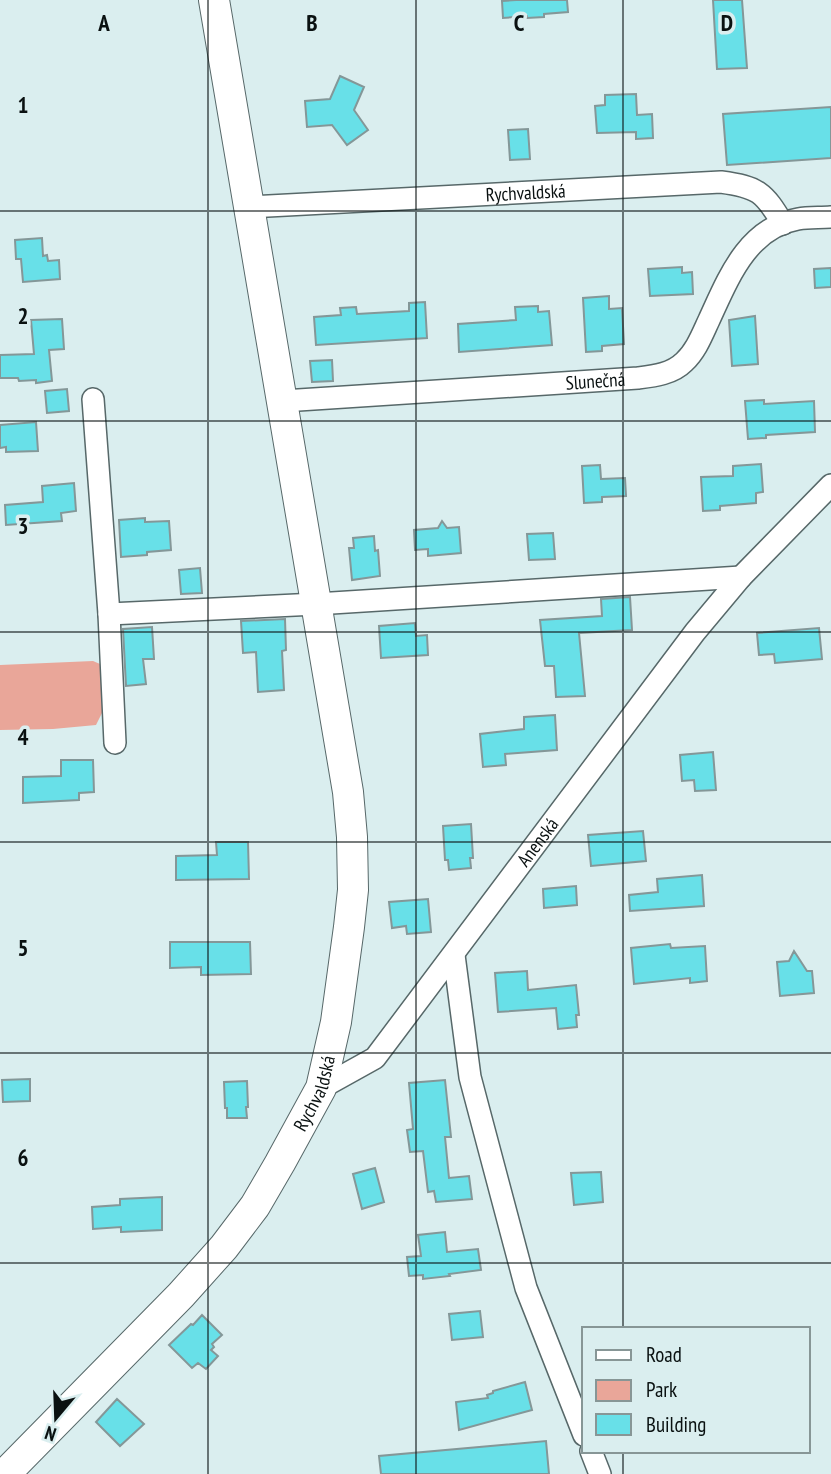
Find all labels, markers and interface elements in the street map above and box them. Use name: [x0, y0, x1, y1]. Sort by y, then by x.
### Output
text: A: [97, 8, 110, 37]
text: B: [306, 8, 318, 37]
text: C: [514, 8, 525, 37]
text: D: [721, 8, 733, 37]
text: 1: [18, 90, 29, 119]
street label: Rychvaldská: [485, 178, 566, 206]
text: 2: [18, 301, 29, 330]
street label: Slunečná: [565, 367, 626, 395]
text: 3: [18, 511, 29, 540]
text: 4: [18, 722, 29, 751]
street label: Anenská: [511, 813, 563, 871]
text: 5: [18, 933, 29, 962]
street label: Rychvaldská: [288, 1053, 340, 1135]
text: 6: [18, 1143, 29, 1172]
legend: [582, 1327, 810, 1453]
text: Road: [646, 1341, 682, 1368]
text: Park: [646, 1376, 677, 1403]
north arrow: [21, 1383, 91, 1453]
text: Building: [646, 1411, 706, 1438]
text: N: [42, 1421, 59, 1447]

